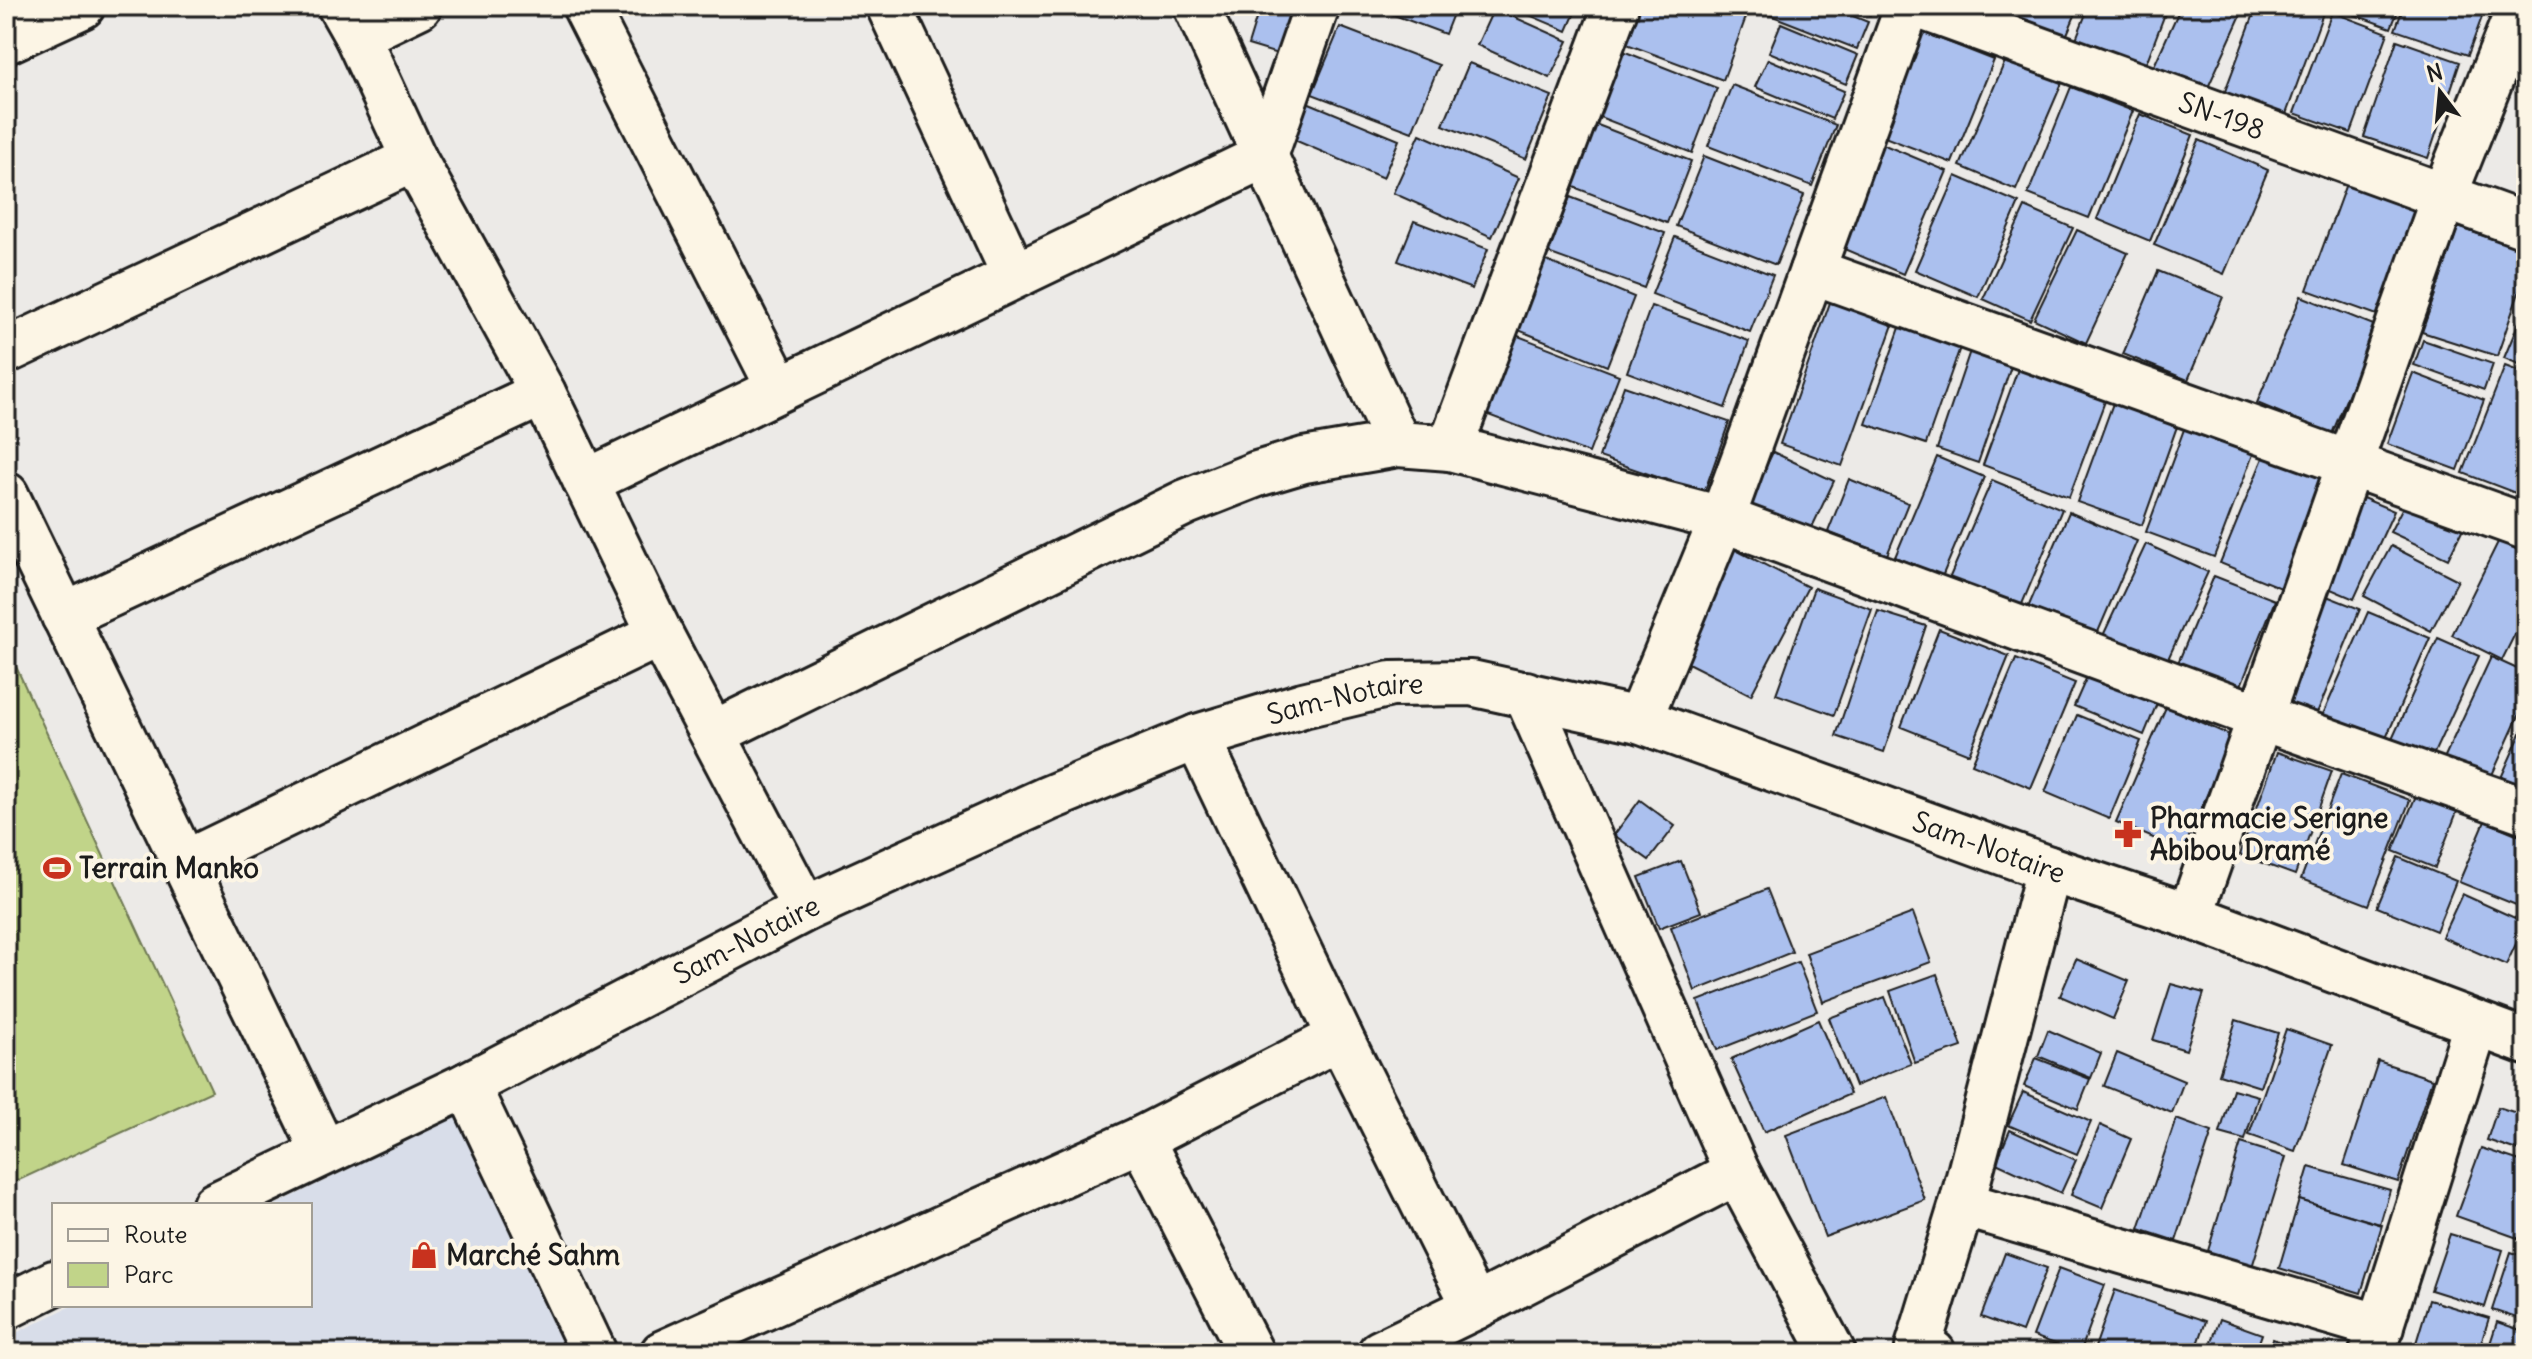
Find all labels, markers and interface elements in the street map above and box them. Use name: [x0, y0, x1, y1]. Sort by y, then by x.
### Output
north arrow: [2400, 52, 2480, 132]
text: N: [2423, 57, 2446, 88]
street label: SN-198: [2174, 84, 2270, 148]
street label: Sam-Notaire: [1262, 666, 1424, 733]
place label: Pharmacie Serigne Abibou Dramé: [2150, 800, 2388, 868]
street label: Sam-Notaire: [1908, 803, 2070, 891]
pharmacy icon: Pharmacie Serigne Abibou Dramé: [2113, 819, 2143, 849]
place label: Terrain Manko: [79, 850, 259, 886]
sports icon: Terrain Manko: [42, 853, 72, 883]
street label: Sam-Notaire: [667, 887, 825, 992]
legend: [52, 1203, 312, 1307]
text: Route: [124, 1219, 187, 1249]
place label: Marché Sahm: [446, 1237, 621, 1273]
shop icon: Marché Sahm: [409, 1240, 439, 1270]
text: Parc: [124, 1259, 173, 1289]

